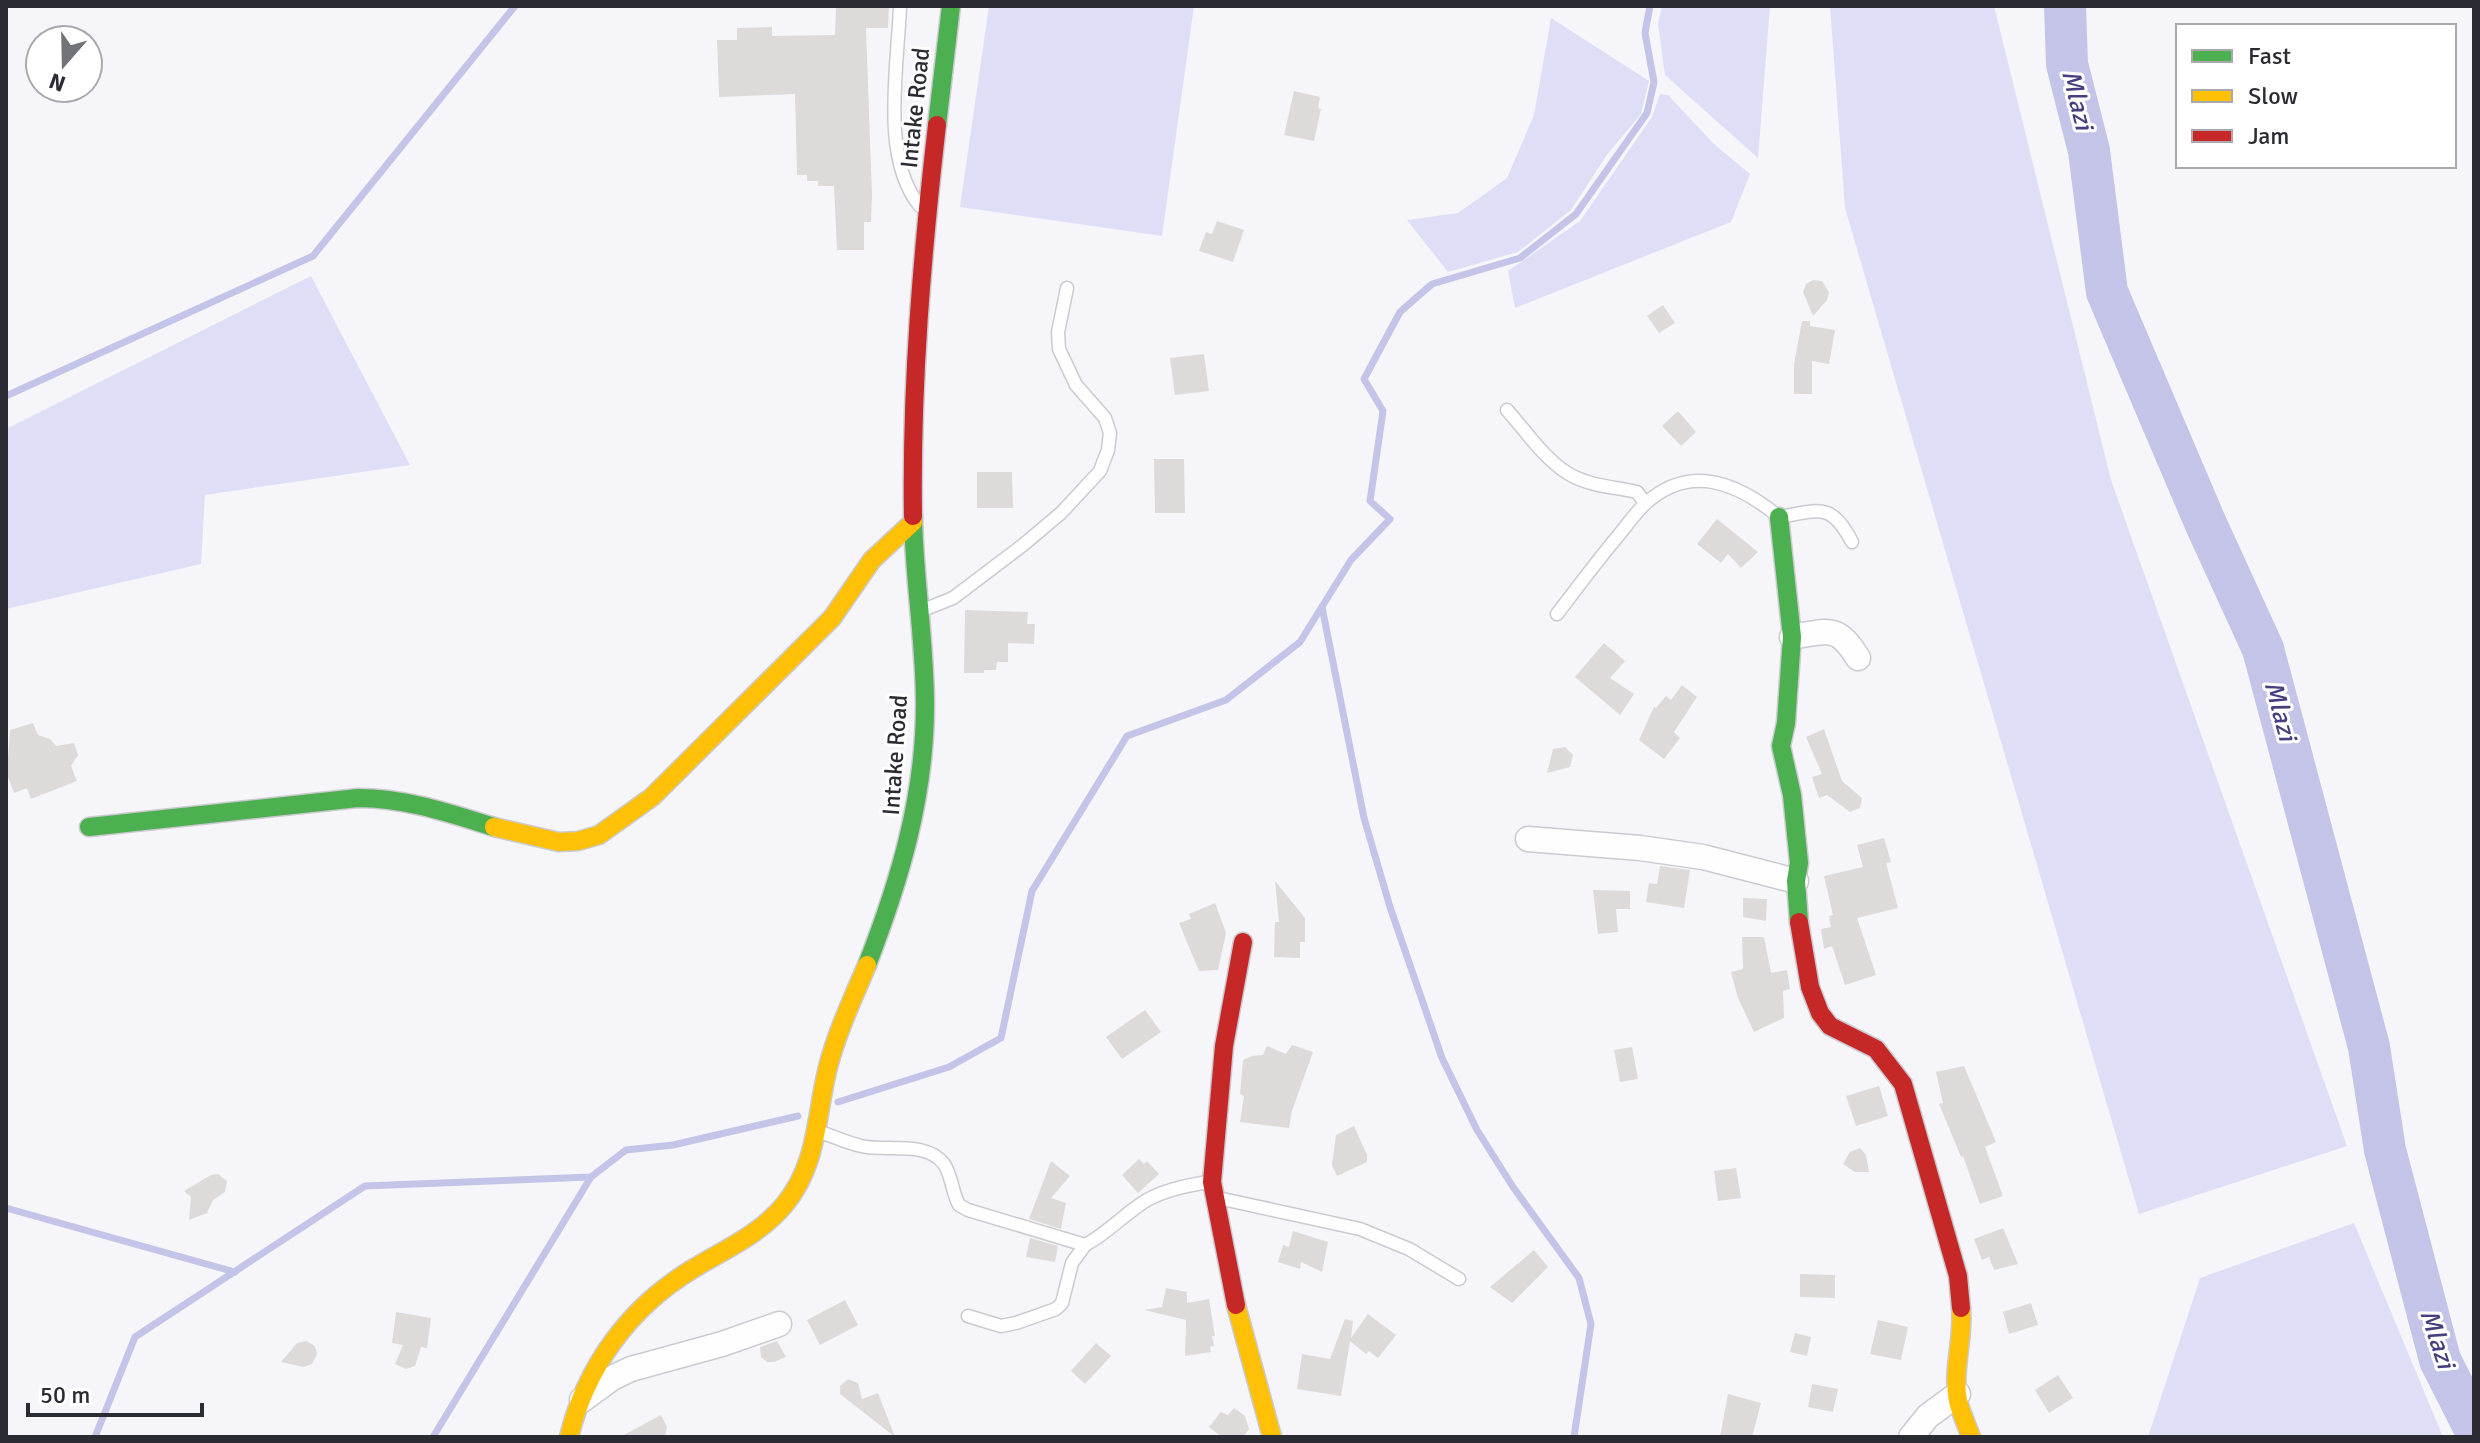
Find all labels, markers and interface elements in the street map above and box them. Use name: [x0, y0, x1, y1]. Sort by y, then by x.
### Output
north arrow: [24, 24, 104, 104]
legend: [2176, 24, 2456, 168]
text: Fast: [2248, 41, 2291, 71]
street label: Intake Road: [894, 46, 936, 170]
text: N: [46, 67, 69, 98]
water label: Mlazi: [2054, 67, 2101, 136]
text: Slow: [2248, 81, 2298, 111]
text: Jam: [2248, 121, 2289, 151]
water label: Mlazi: [2257, 678, 2304, 747]
street label: Intake Road: [876, 694, 914, 816]
water label: Mlazi: [2412, 1305, 2462, 1376]
scale bar: [28, 1367, 202, 1417]
text: 50 m: [40, 1380, 90, 1410]

